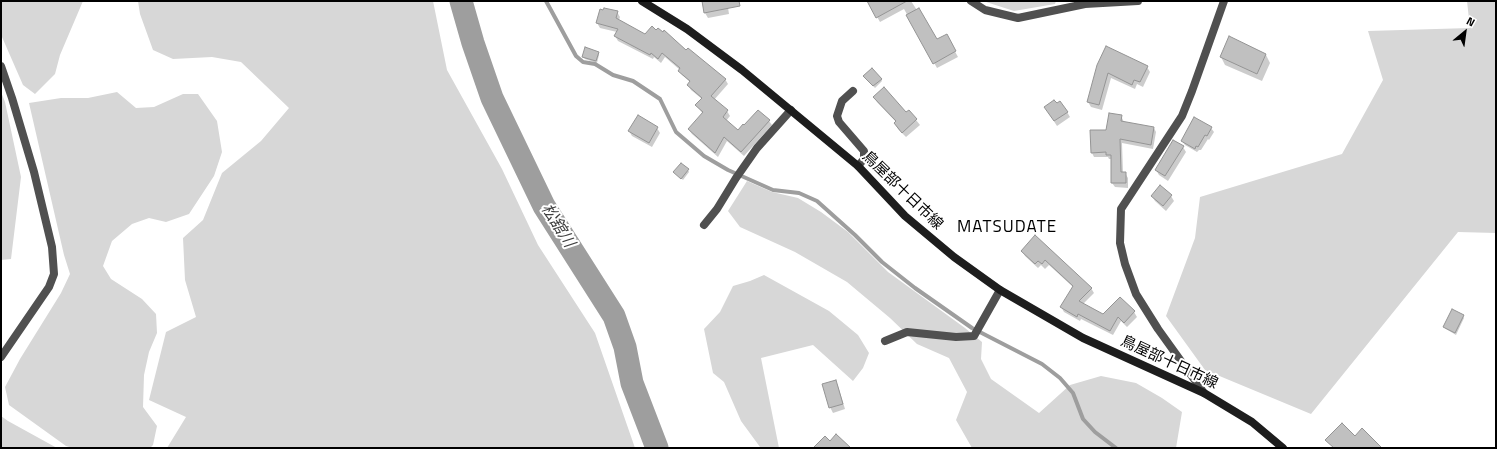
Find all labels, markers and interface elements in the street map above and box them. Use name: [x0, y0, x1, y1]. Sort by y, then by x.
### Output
north arrow: [1445, 12, 1485, 52]
text: N: [1464, 13, 1478, 30]
street label: 鳥屋部十日市線: [858, 148, 946, 234]
water label: 松舘川: [536, 201, 578, 251]
district label: MATSUDATE: [957, 218, 1057, 238]
street label: 鳥屋部十日市線: [1118, 333, 1220, 393]

